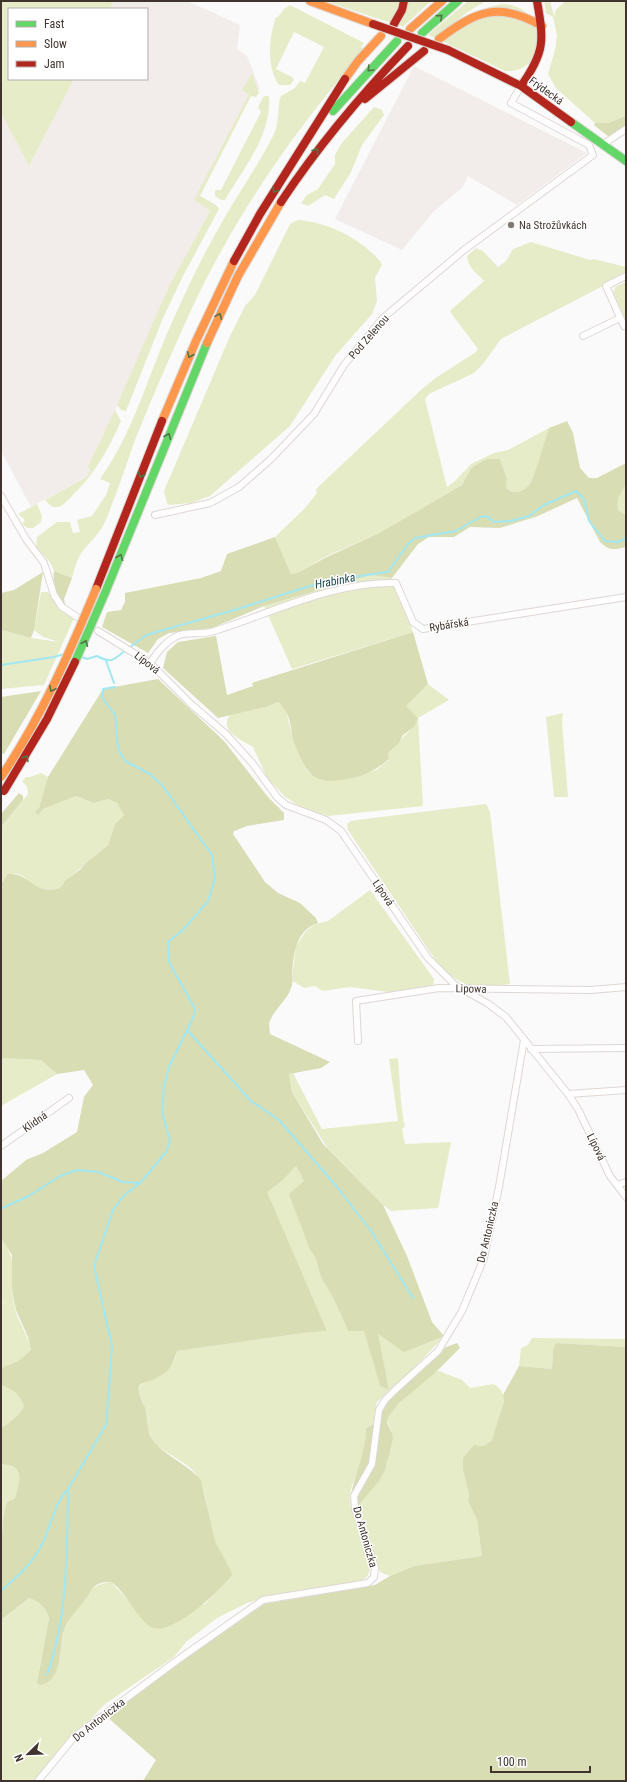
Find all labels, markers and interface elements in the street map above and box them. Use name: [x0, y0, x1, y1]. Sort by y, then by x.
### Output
legend: [8, 8, 148, 80]
one-way arrow: [435, 14, 442, 21]
text: Fast: [44, 17, 65, 31]
text: Slow: [44, 37, 67, 51]
text: Jam: [44, 57, 65, 71]
one-way arrow: [367, 64, 375, 72]
street label: Frýdecká: [526, 74, 566, 108]
one-way arrow: [311, 148, 319, 155]
one-way arrow: [272, 186, 280, 193]
place label: Na Strožůvkách: [519, 219, 587, 232]
marker: Na Strožůvkách: [506, 220, 516, 230]
street label: Pod Zelenou: [346, 312, 392, 362]
one-way arrow: [214, 313, 222, 320]
one-way arrow: [187, 350, 195, 358]
one-way arrow: [164, 433, 172, 440]
one-way arrow: [138, 472, 146, 479]
one-way arrow: [115, 553, 123, 561]
water label: Hrabinka: [314, 570, 356, 592]
street label: Rybářská: [428, 615, 470, 635]
one-way arrow: [80, 639, 88, 647]
street label: Lípová: [132, 649, 162, 677]
one-way arrow: [49, 685, 57, 693]
one-way arrow: [21, 755, 28, 762]
street label: Lípová: [370, 878, 396, 908]
street label: Lipowa: [455, 982, 487, 996]
street label: Klidná: [20, 1109, 50, 1135]
street label: Lípová: [584, 1131, 608, 1163]
street label: Do Antoniczka: [475, 1200, 501, 1264]
street label: Do Antoniczka: [350, 1505, 380, 1569]
street label: Do Antoniczka: [70, 1696, 128, 1744]
north arrow: [8, 1734, 48, 1774]
scale bar: [491, 1748, 590, 1774]
text: N: [12, 1752, 27, 1763]
text: 100 m: [497, 1755, 527, 1769]

